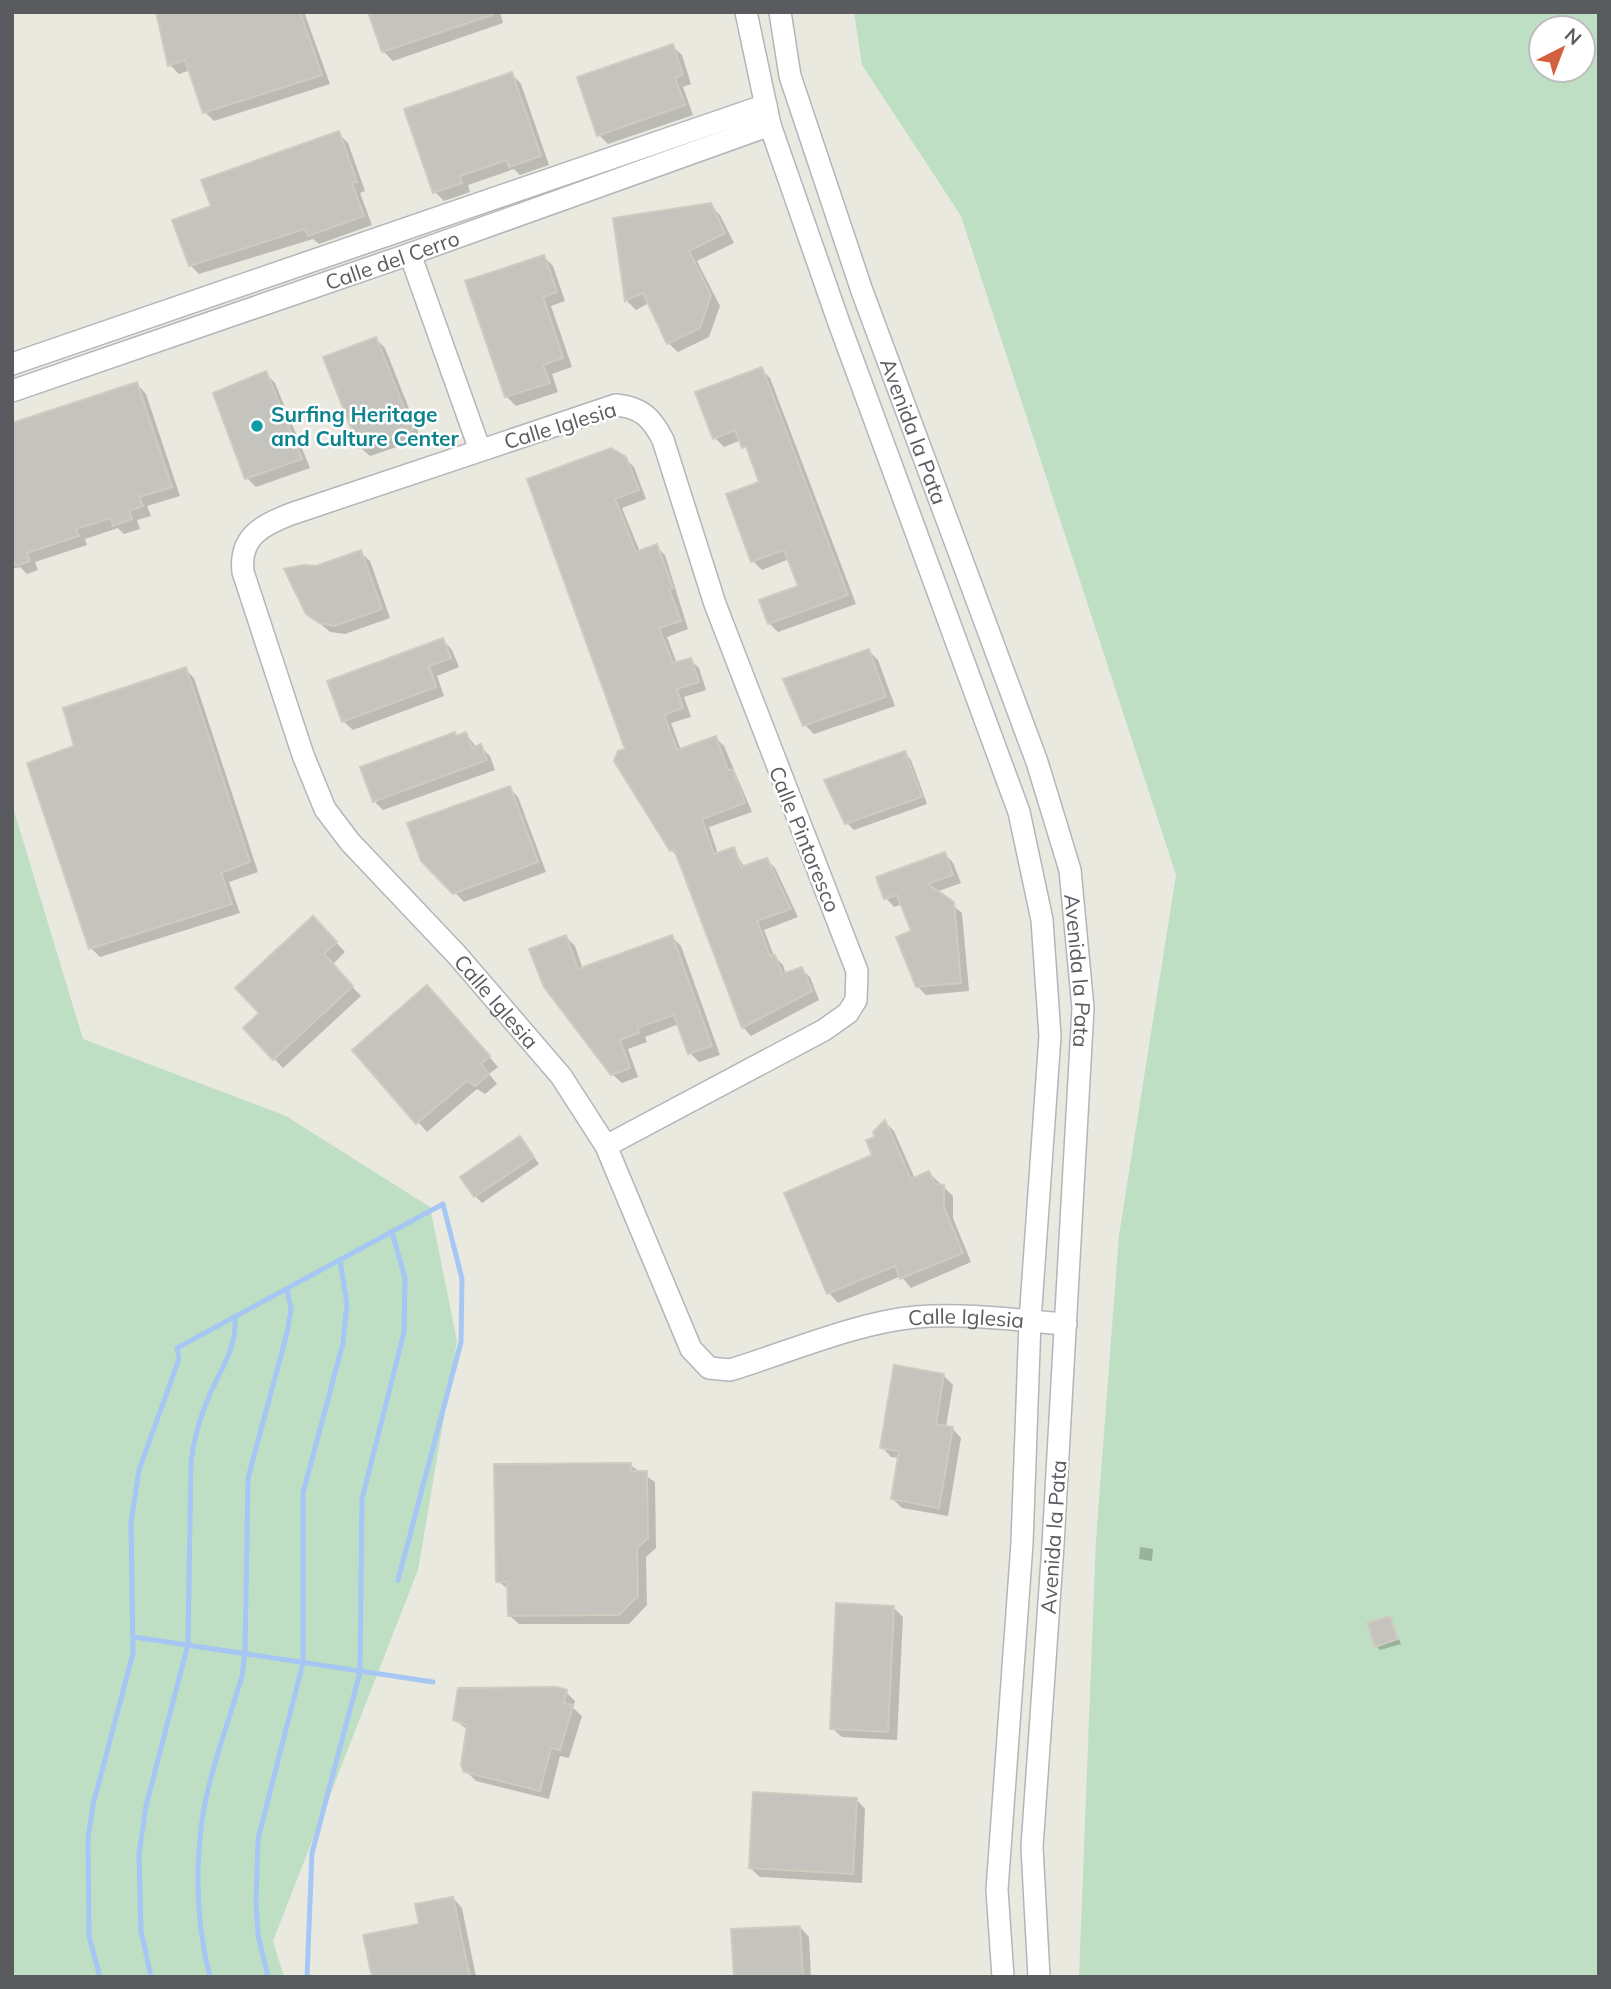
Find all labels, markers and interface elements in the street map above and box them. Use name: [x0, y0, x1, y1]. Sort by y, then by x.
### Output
north arrow: [1527, 14, 1597, 84]
text: N: [1560, 23, 1587, 50]
street label: Calle del Cerro: [322, 224, 463, 295]
street label: Avenida la Pata: [875, 354, 953, 508]
street label: Calle Iglesia: [501, 396, 619, 454]
place label: Surfing Heritage and Culture Center: [271, 401, 460, 451]
marker: Surfing Heritage and Culture Center: [249, 418, 265, 434]
street label: Calle Pintoresco: [764, 762, 846, 916]
street label: Avenida la Pata: [1059, 893, 1096, 1048]
street label: Calle Iglesia: [449, 949, 545, 1054]
street label: Calle Iglesia: [907, 1303, 1025, 1333]
street label: Avenida la Pata: [1035, 1459, 1071, 1615]

